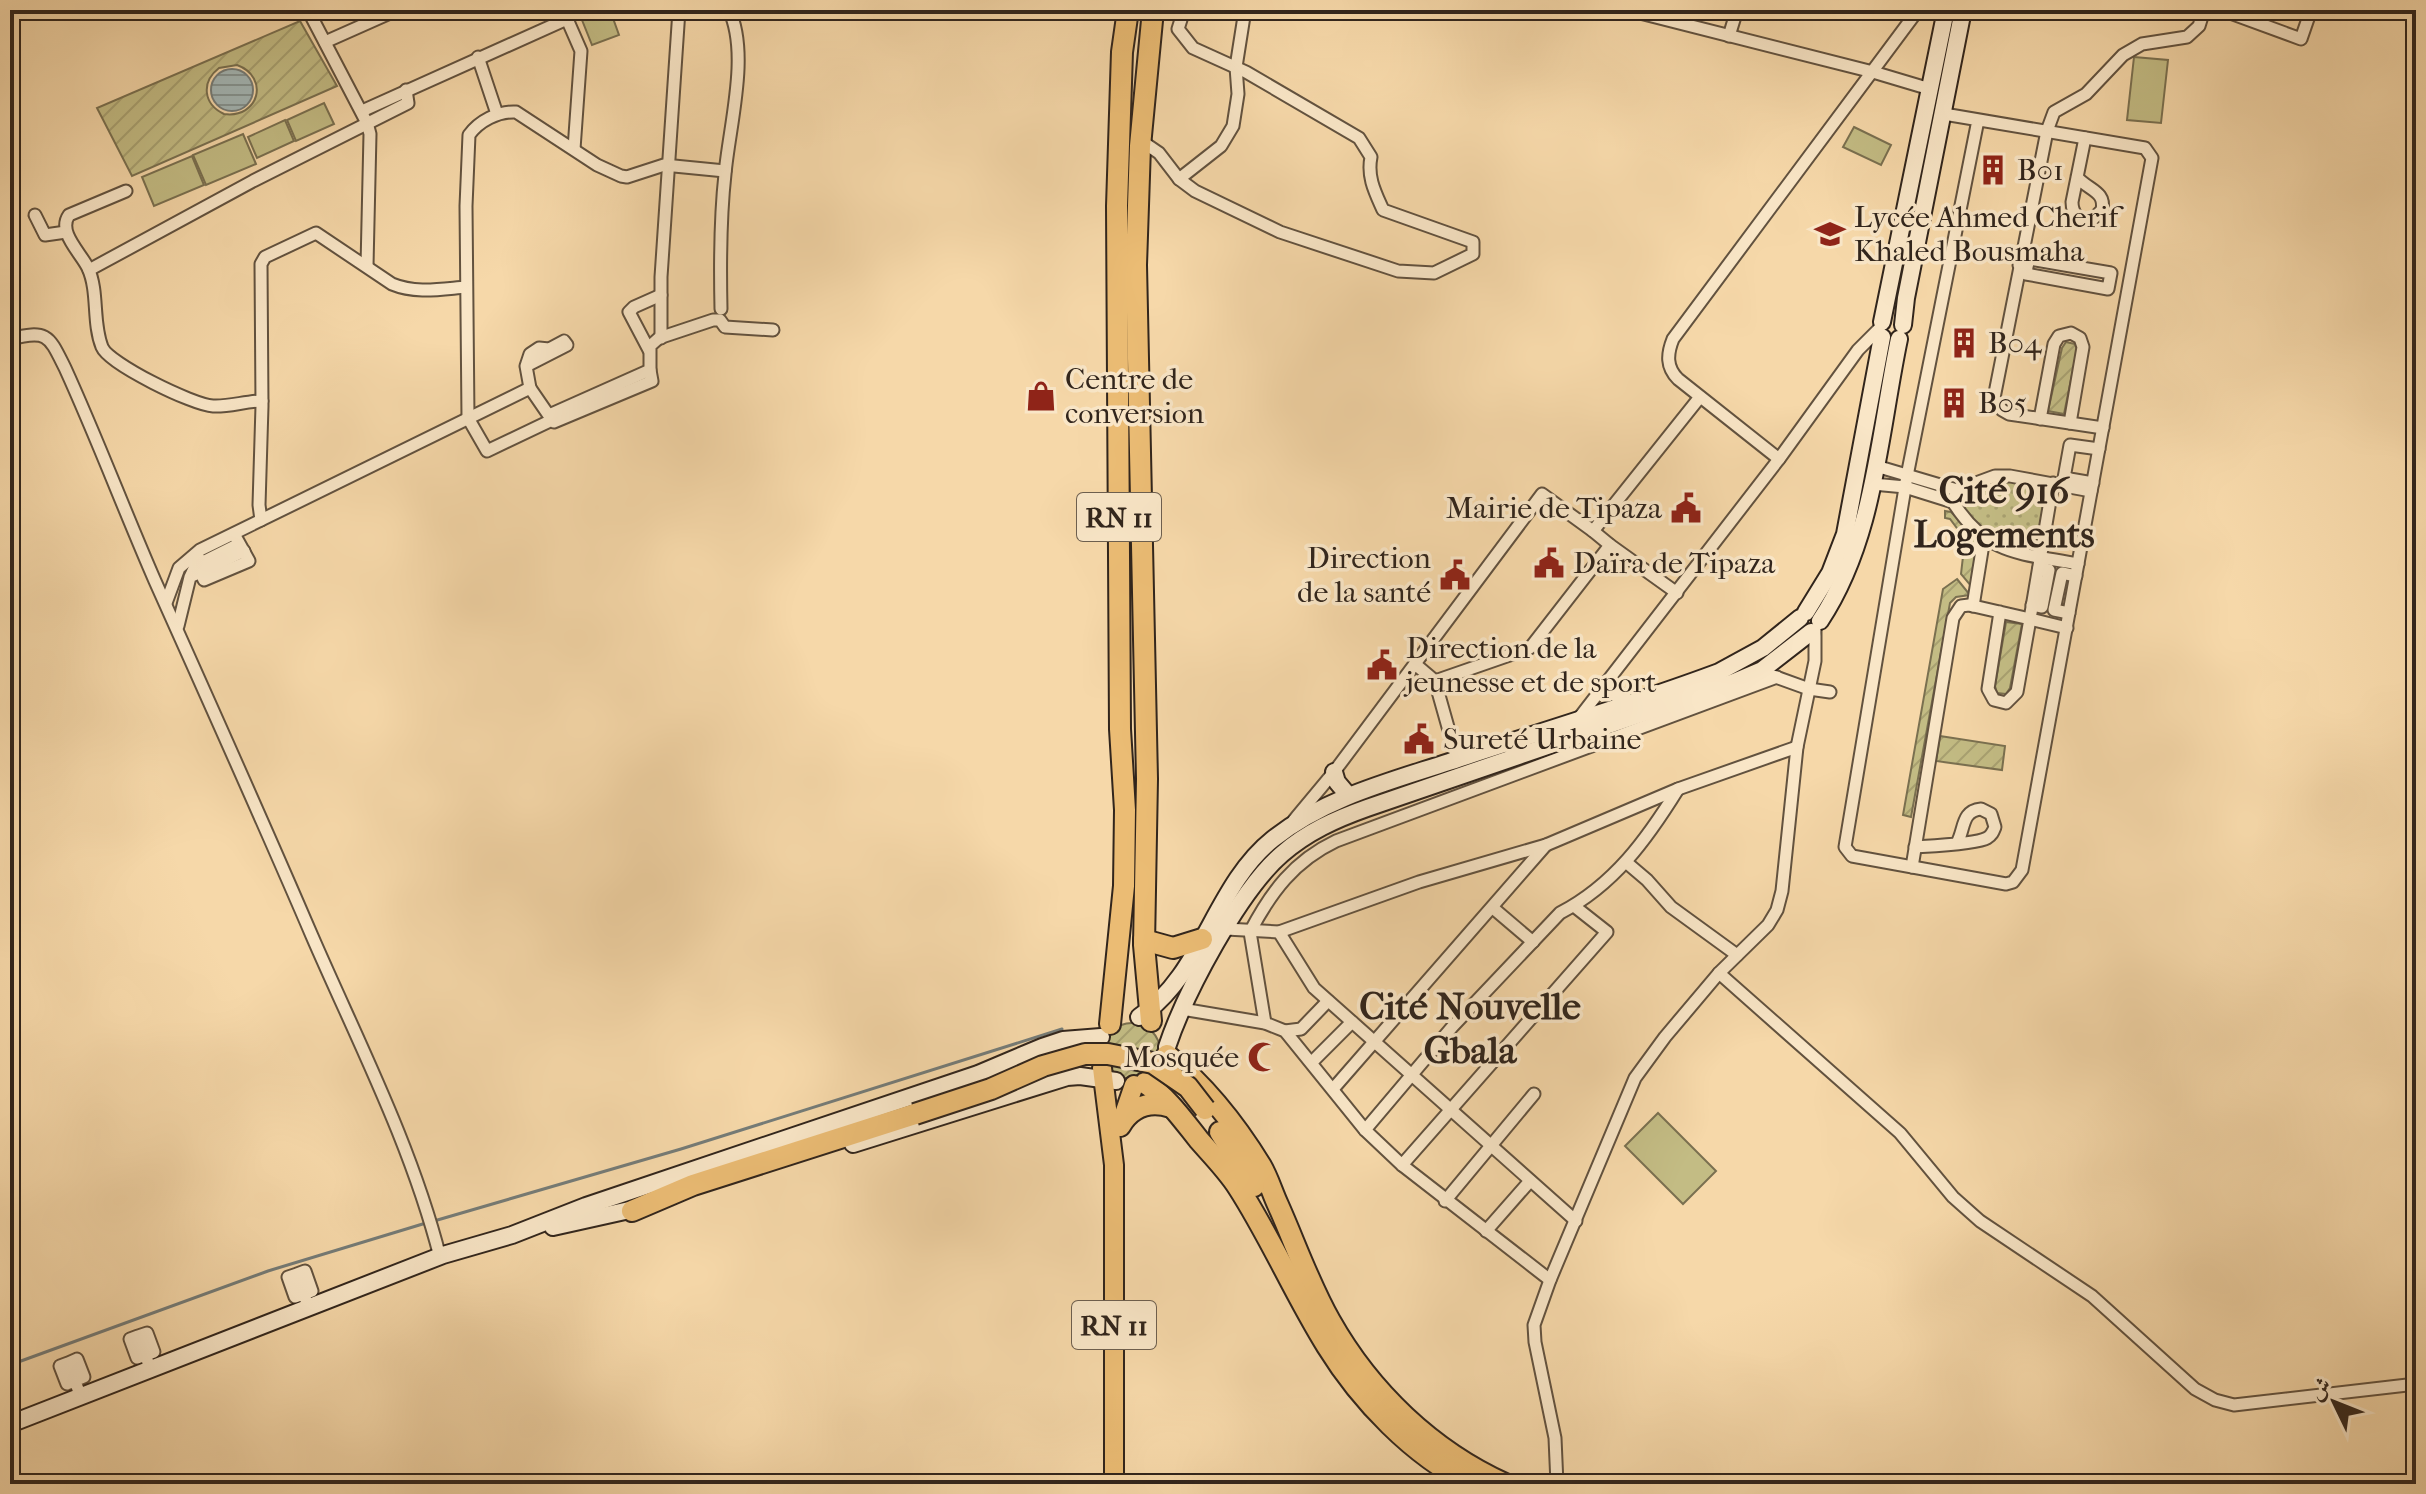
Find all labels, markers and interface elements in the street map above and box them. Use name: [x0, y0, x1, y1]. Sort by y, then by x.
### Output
building icon: B01: [1976, 153, 2010, 187]
place label: B01: [2017, 153, 2064, 188]
place label: Lycée Ahmed Cherif Khaled Bousmaha: [1854, 200, 2124, 269]
school or university icon: Lycée Ahmed Cherif Khaled Bousmaha: [1813, 217, 1847, 251]
building icon: B04: [1947, 326, 1981, 360]
place label: B04: [1988, 326, 2043, 361]
place label: Centre de conversion: [1065, 362, 1205, 431]
shop icon: Centre de conversion: [1024, 379, 1058, 413]
building icon: B05: [1937, 386, 1971, 420]
place label: B05: [1978, 386, 2027, 421]
district label: Cité 916 Logements: [1913, 468, 2095, 557]
place label: Mairie de Tipaza: [1446, 491, 1663, 526]
public building icon: Mairie de Tipaza: [1669, 491, 1703, 525]
road number: RN 11: [1077, 493, 1161, 541]
place label: Direction de la santé: [1297, 541, 1432, 610]
public building icon: Daïra de Tipaza: [1532, 546, 1566, 580]
place label: Daïra de Tipaza: [1573, 546, 1776, 581]
public building icon: Direction de la santé: [1438, 558, 1472, 592]
place label: Direction de la jeunesse et de sport: [1403, 631, 1657, 700]
public building icon: Direction de la jeunesse et de sport: [1365, 648, 1399, 682]
public building icon: Sureté Urbaine: [1402, 722, 1436, 756]
place label: Sureté Urbaine: [1443, 722, 1642, 757]
district label: Cité Nouvelle Gbala: [1359, 984, 1581, 1073]
place label: Mosquée: [1124, 1040, 1239, 1075]
mosque icon: Mosquée: [1246, 1040, 1280, 1074]
road number: RN 11: [1072, 1301, 1156, 1349]
north arrow: [2294, 1362, 2374, 1442]
text: ش: [2303, 1372, 2337, 1406]

